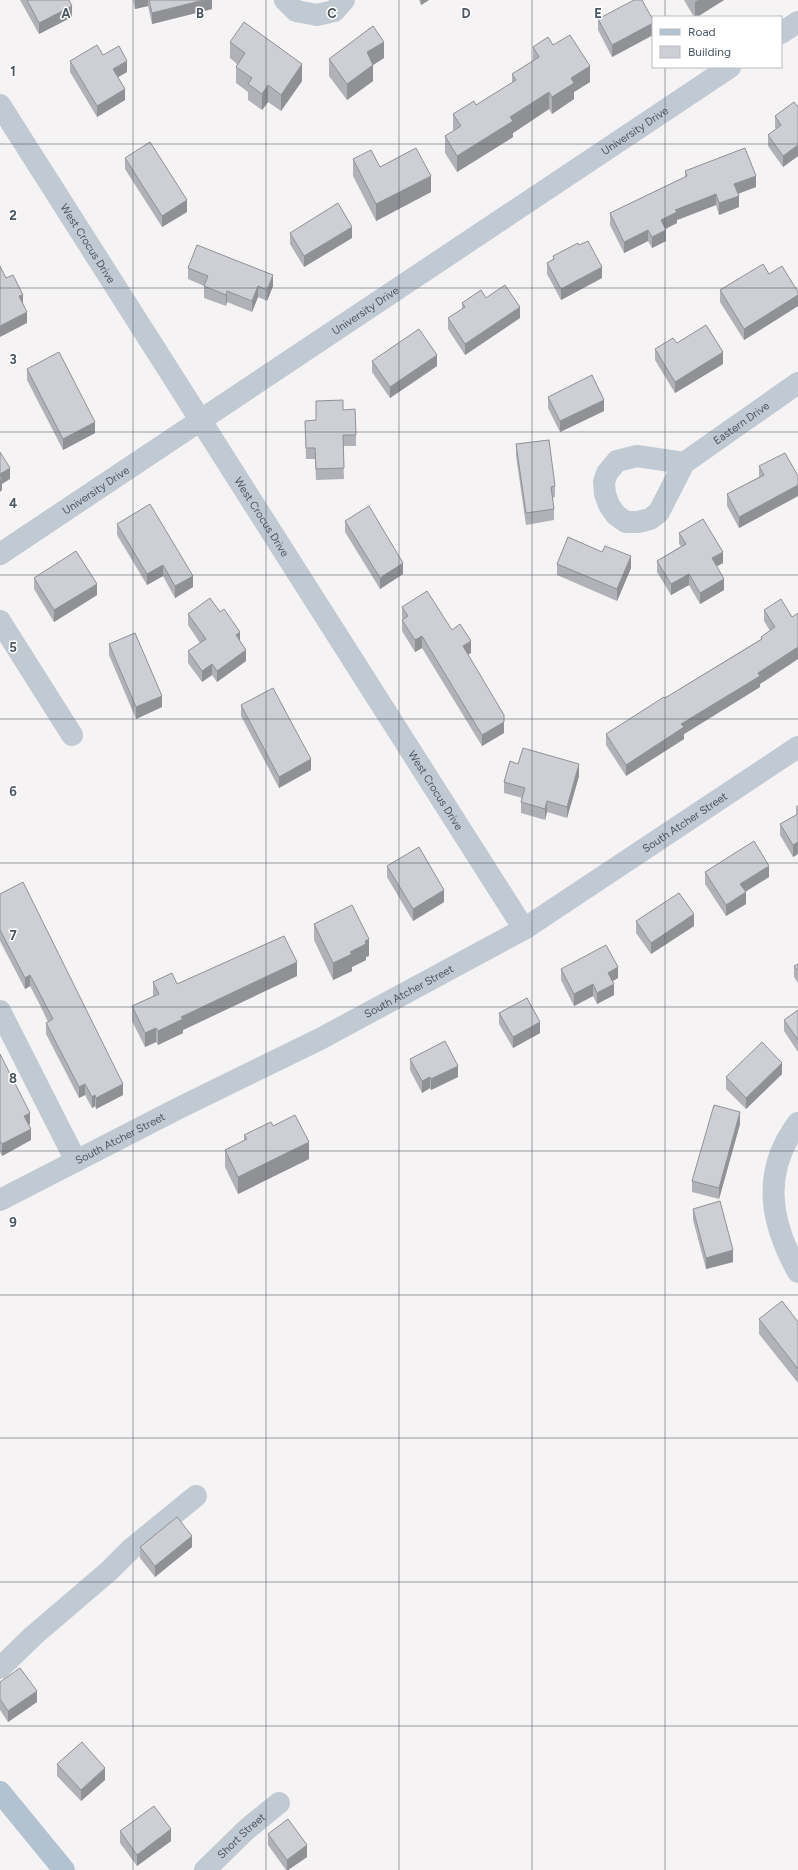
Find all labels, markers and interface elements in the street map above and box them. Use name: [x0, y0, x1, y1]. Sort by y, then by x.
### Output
text: A: [61, 6, 71, 21]
text: B: [196, 6, 204, 21]
text: C: [327, 6, 337, 21]
text: D: [461, 6, 471, 21]
text: E: [594, 6, 602, 21]
legend: [652, 16, 782, 68]
text: Road: [688, 25, 716, 39]
text: Building: [688, 45, 731, 59]
text: 1: [10, 64, 16, 79]
street label: University Drive: [599, 104, 671, 158]
street label: West Crocus Drive: [58, 202, 118, 286]
text: 2: [9, 208, 17, 223]
street label: University Drive: [330, 284, 401, 338]
text: 3: [9, 352, 17, 367]
street label: Eastern Drive: [711, 399, 772, 447]
street label: University Drive: [60, 464, 132, 518]
street label: West Crocus Drive: [231, 475, 292, 559]
text: 4: [9, 496, 17, 511]
text: 5: [9, 640, 17, 655]
street label: West Crocus Drive: [405, 748, 465, 833]
text: 6: [9, 784, 17, 799]
street label: South Atcher Street: [640, 790, 730, 856]
text: 7: [9, 928, 17, 943]
street label: South Atcher Street: [362, 962, 456, 1021]
text: 8: [9, 1071, 17, 1086]
street label: South Atcher Street: [73, 1110, 167, 1167]
text: 9: [9, 1215, 17, 1230]
street label: Short Street: [215, 1811, 268, 1861]

